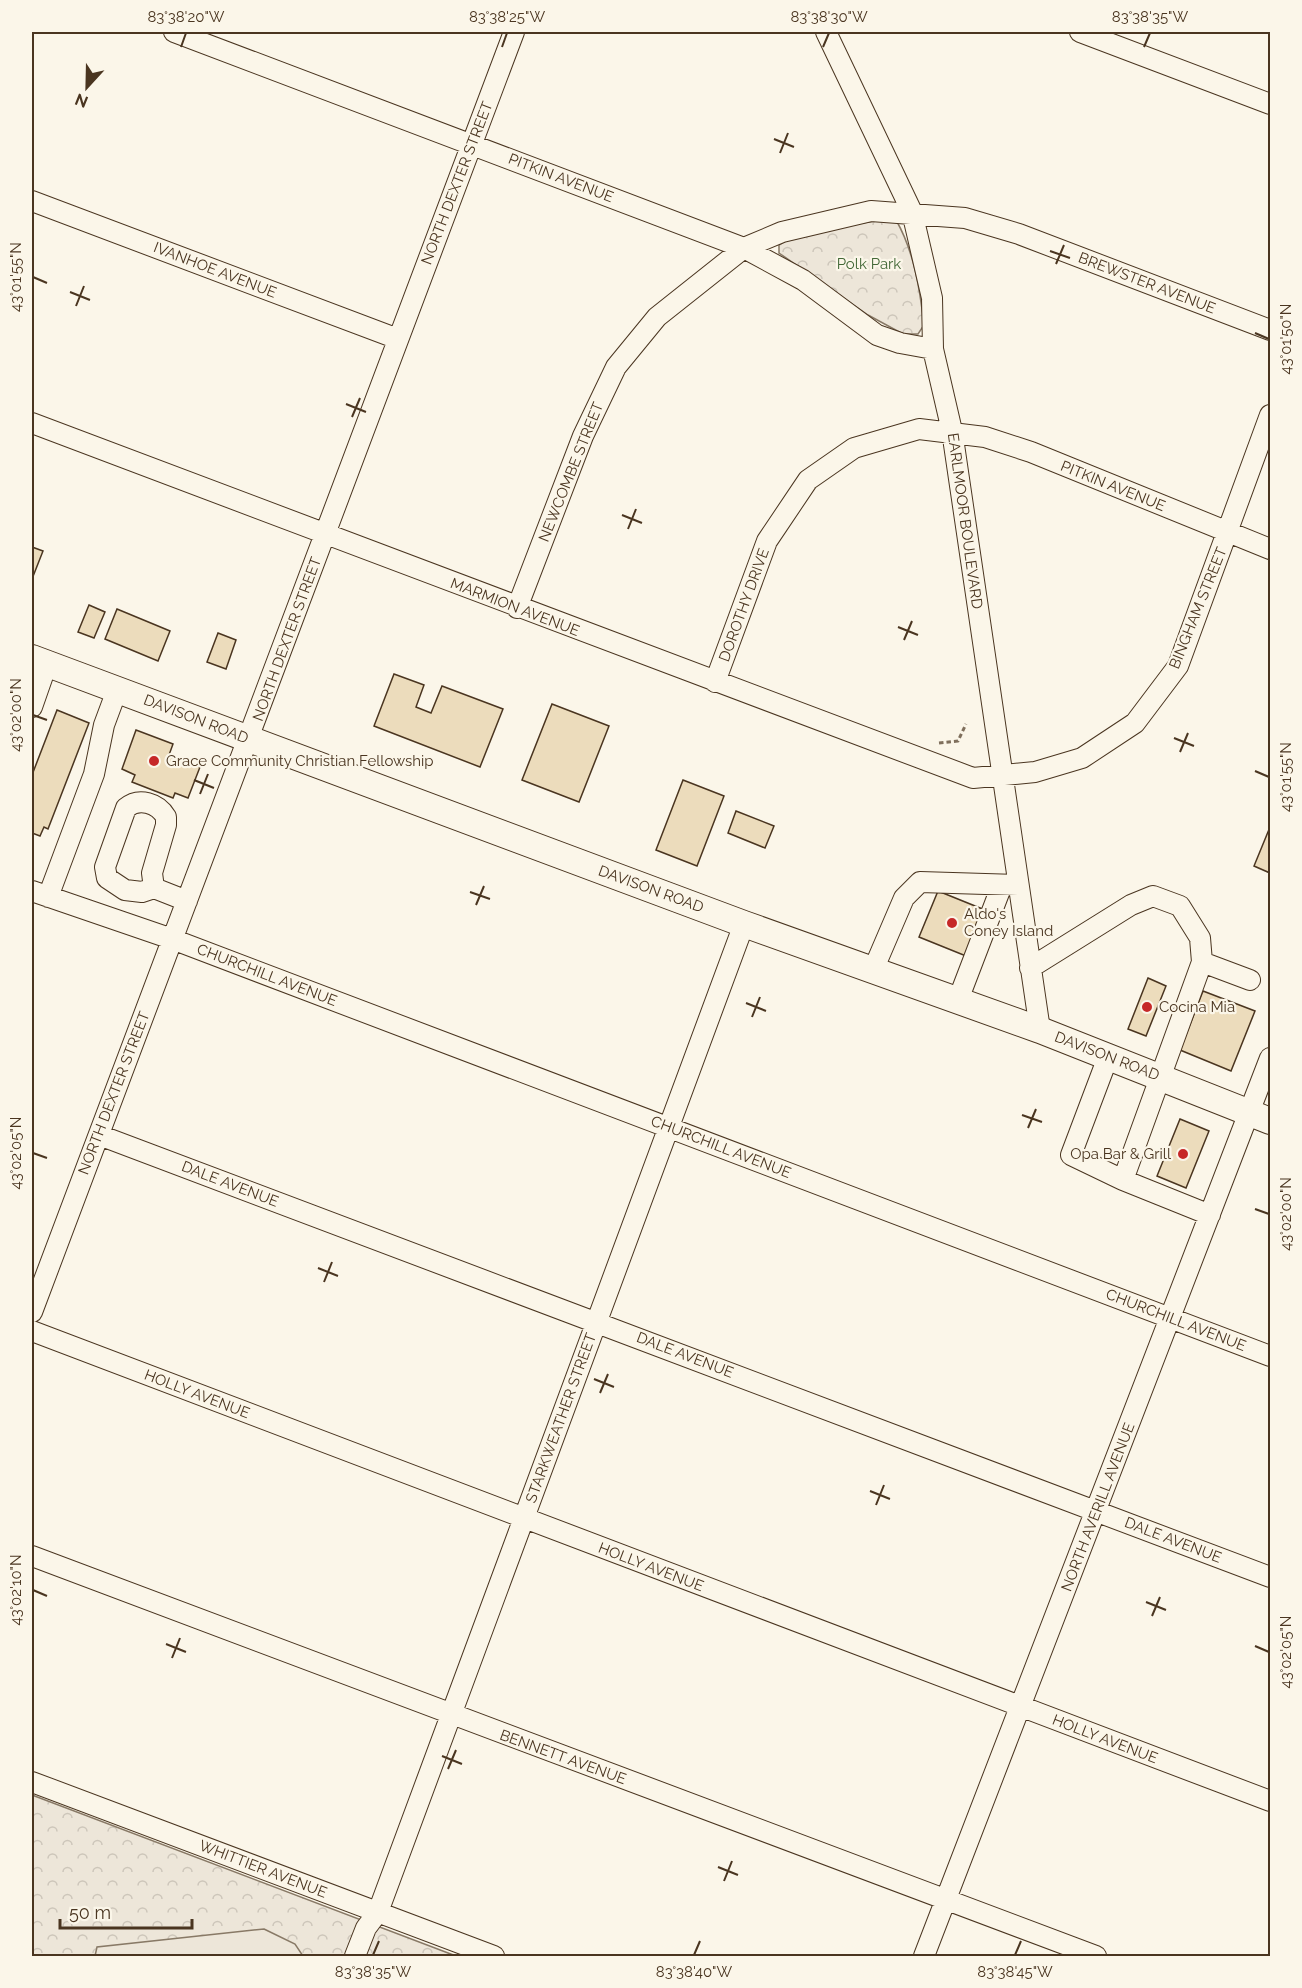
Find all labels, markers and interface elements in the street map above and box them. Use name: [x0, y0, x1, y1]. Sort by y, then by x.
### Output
text: 83°38'20"W: [147, 8, 225, 26]
text: 83°38'25"W: [469, 8, 545, 26]
text: 83°38'30"W: [790, 8, 868, 26]
text: 83°38'35"W: [1112, 8, 1188, 26]
north arrow: [57, 57, 117, 117]
text: N: [72, 89, 91, 112]
street label: NORTH DEXTER STREET: [418, 99, 496, 267]
street label: PITKIN AVENUE: [506, 150, 616, 206]
street label: IVANHOE AVENUE: [151, 238, 279, 302]
text: 43°01'55"N: [7, 242, 25, 312]
street label: BREWSTER AVENUE: [1076, 249, 1218, 317]
park label: Polk Park: [837, 255, 901, 273]
text: 43°01'50"N: [1277, 304, 1295, 374]
street label: NEWCOMBE STREET: [535, 400, 607, 544]
street label: EARLMOOR BOULEVARD: [944, 432, 986, 610]
street label: PITKIN AVENUE: [1058, 457, 1168, 515]
street label: BINGHAM STREET: [1165, 545, 1231, 671]
street label: DOROTHY DRIVE: [715, 546, 773, 664]
street label: NORTH DEXTER STREET: [249, 555, 325, 723]
street label: MARMION AVENUE: [448, 574, 582, 640]
text: 43°02'00"N: [7, 678, 25, 752]
street label: DAVISON ROAD: [141, 691, 251, 747]
text: 43°01'55"N: [1277, 742, 1295, 812]
place label: Grace Community Christian Fellowship: [166, 752, 434, 770]
marker: Grace Community Christian Fellowship: [147, 754, 161, 768]
street label: DAVISON ROAD: [596, 862, 706, 917]
place label: Aldo's Coney Island: [964, 905, 1053, 940]
marker: Aldo's Coney Island: [945, 916, 959, 930]
street label: CHURCHILL AVENUE: [194, 940, 340, 1010]
place label: Cocina Mia: [1159, 998, 1235, 1016]
marker: Cocina Mia: [1140, 1000, 1154, 1014]
street label: NORTH DEXTER STREET: [75, 1009, 153, 1177]
street label: DAVISON ROAD: [1052, 1028, 1162, 1084]
street label: CHURCHILL AVENUE: [648, 1112, 794, 1182]
text: 43°02'05"N: [7, 1117, 25, 1189]
place label: Opa Bar & Grill: [1070, 1145, 1172, 1163]
marker: Opa Bar & Grill: [1176, 1147, 1190, 1161]
street label: DALE AVENUE: [179, 1157, 281, 1211]
text: 43°02'00"N: [1277, 1177, 1295, 1251]
street label: CHURCHILL AVENUE: [1103, 1285, 1249, 1355]
street label: DALE AVENUE: [634, 1328, 736, 1382]
street label: STARKWEATHER STREET: [522, 1331, 600, 1505]
street label: HOLLY AVENUE: [142, 1366, 252, 1422]
street label: NORTH AVERILL AVENUE: [1057, 1420, 1139, 1594]
street label: DALE AVENUE: [1122, 1513, 1224, 1567]
street label: HOLLY AVENUE: [596, 1539, 706, 1595]
text: 43°02'10"N: [7, 1555, 25, 1626]
text: 43°02'05"N: [1277, 1616, 1295, 1688]
street label: HOLLY AVENUE: [1050, 1711, 1160, 1767]
street label: BENNETT AVENUE: [497, 1726, 629, 1788]
street label: WHITTIER AVENUE: [197, 1836, 329, 1902]
scale bar: [60, 1892, 192, 1930]
text: 50 m: [69, 1902, 111, 1923]
text: 83°38'35"W: [335, 1963, 411, 1981]
text: 83°38'40"W: [656, 1963, 732, 1981]
text: 83°38'45"W: [977, 1963, 1053, 1981]

